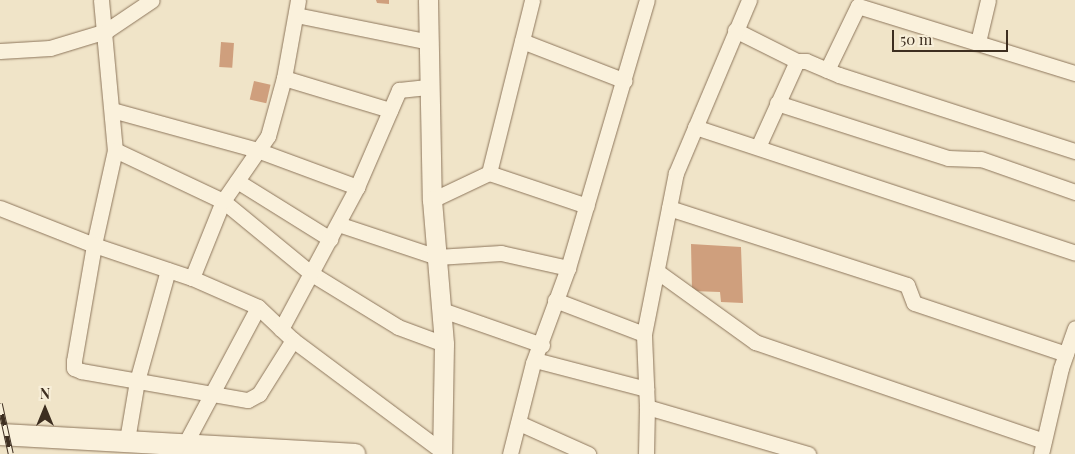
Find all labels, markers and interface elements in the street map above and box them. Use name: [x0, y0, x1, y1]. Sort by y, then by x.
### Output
scale bar: [895, 20, 1011, 52]
text: 50 m: [900, 29, 932, 49]
north arrow: [20, 384, 70, 434]
text: N: [40, 384, 50, 403]

